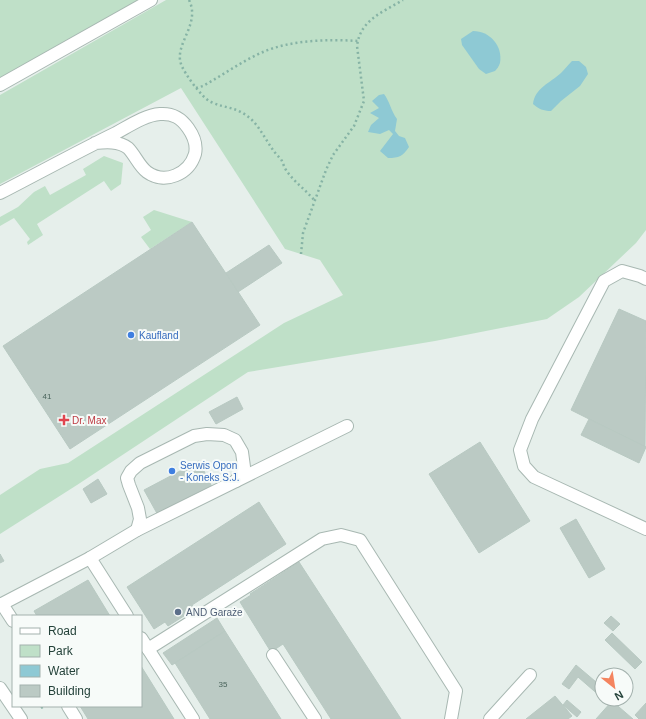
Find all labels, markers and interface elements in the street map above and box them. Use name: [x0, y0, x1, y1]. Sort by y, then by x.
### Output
marker: Kaufland: [126, 330, 136, 340]
place label: Kaufland: [139, 330, 178, 341]
house number: 41: [43, 392, 52, 401]
marker: Dr. Max: [59, 415, 69, 425]
place label: Dr. Max: [72, 415, 106, 426]
place label: Serwis Opon - Koneks S.J.: [180, 460, 239, 483]
marker: Serwis Opon - Koneks S.J.: [167, 466, 177, 476]
marker: AND Garaże: [173, 607, 183, 617]
place label: AND Garaże: [186, 607, 243, 618]
legend: [12, 615, 142, 707]
text: Road: [48, 624, 77, 638]
text: Park: [48, 644, 74, 658]
text: Water: [48, 664, 80, 678]
north arrow: [594, 667, 634, 707]
house number: 35: [219, 680, 228, 689]
text: Building: [48, 684, 91, 698]
text: N: [613, 688, 625, 703]

